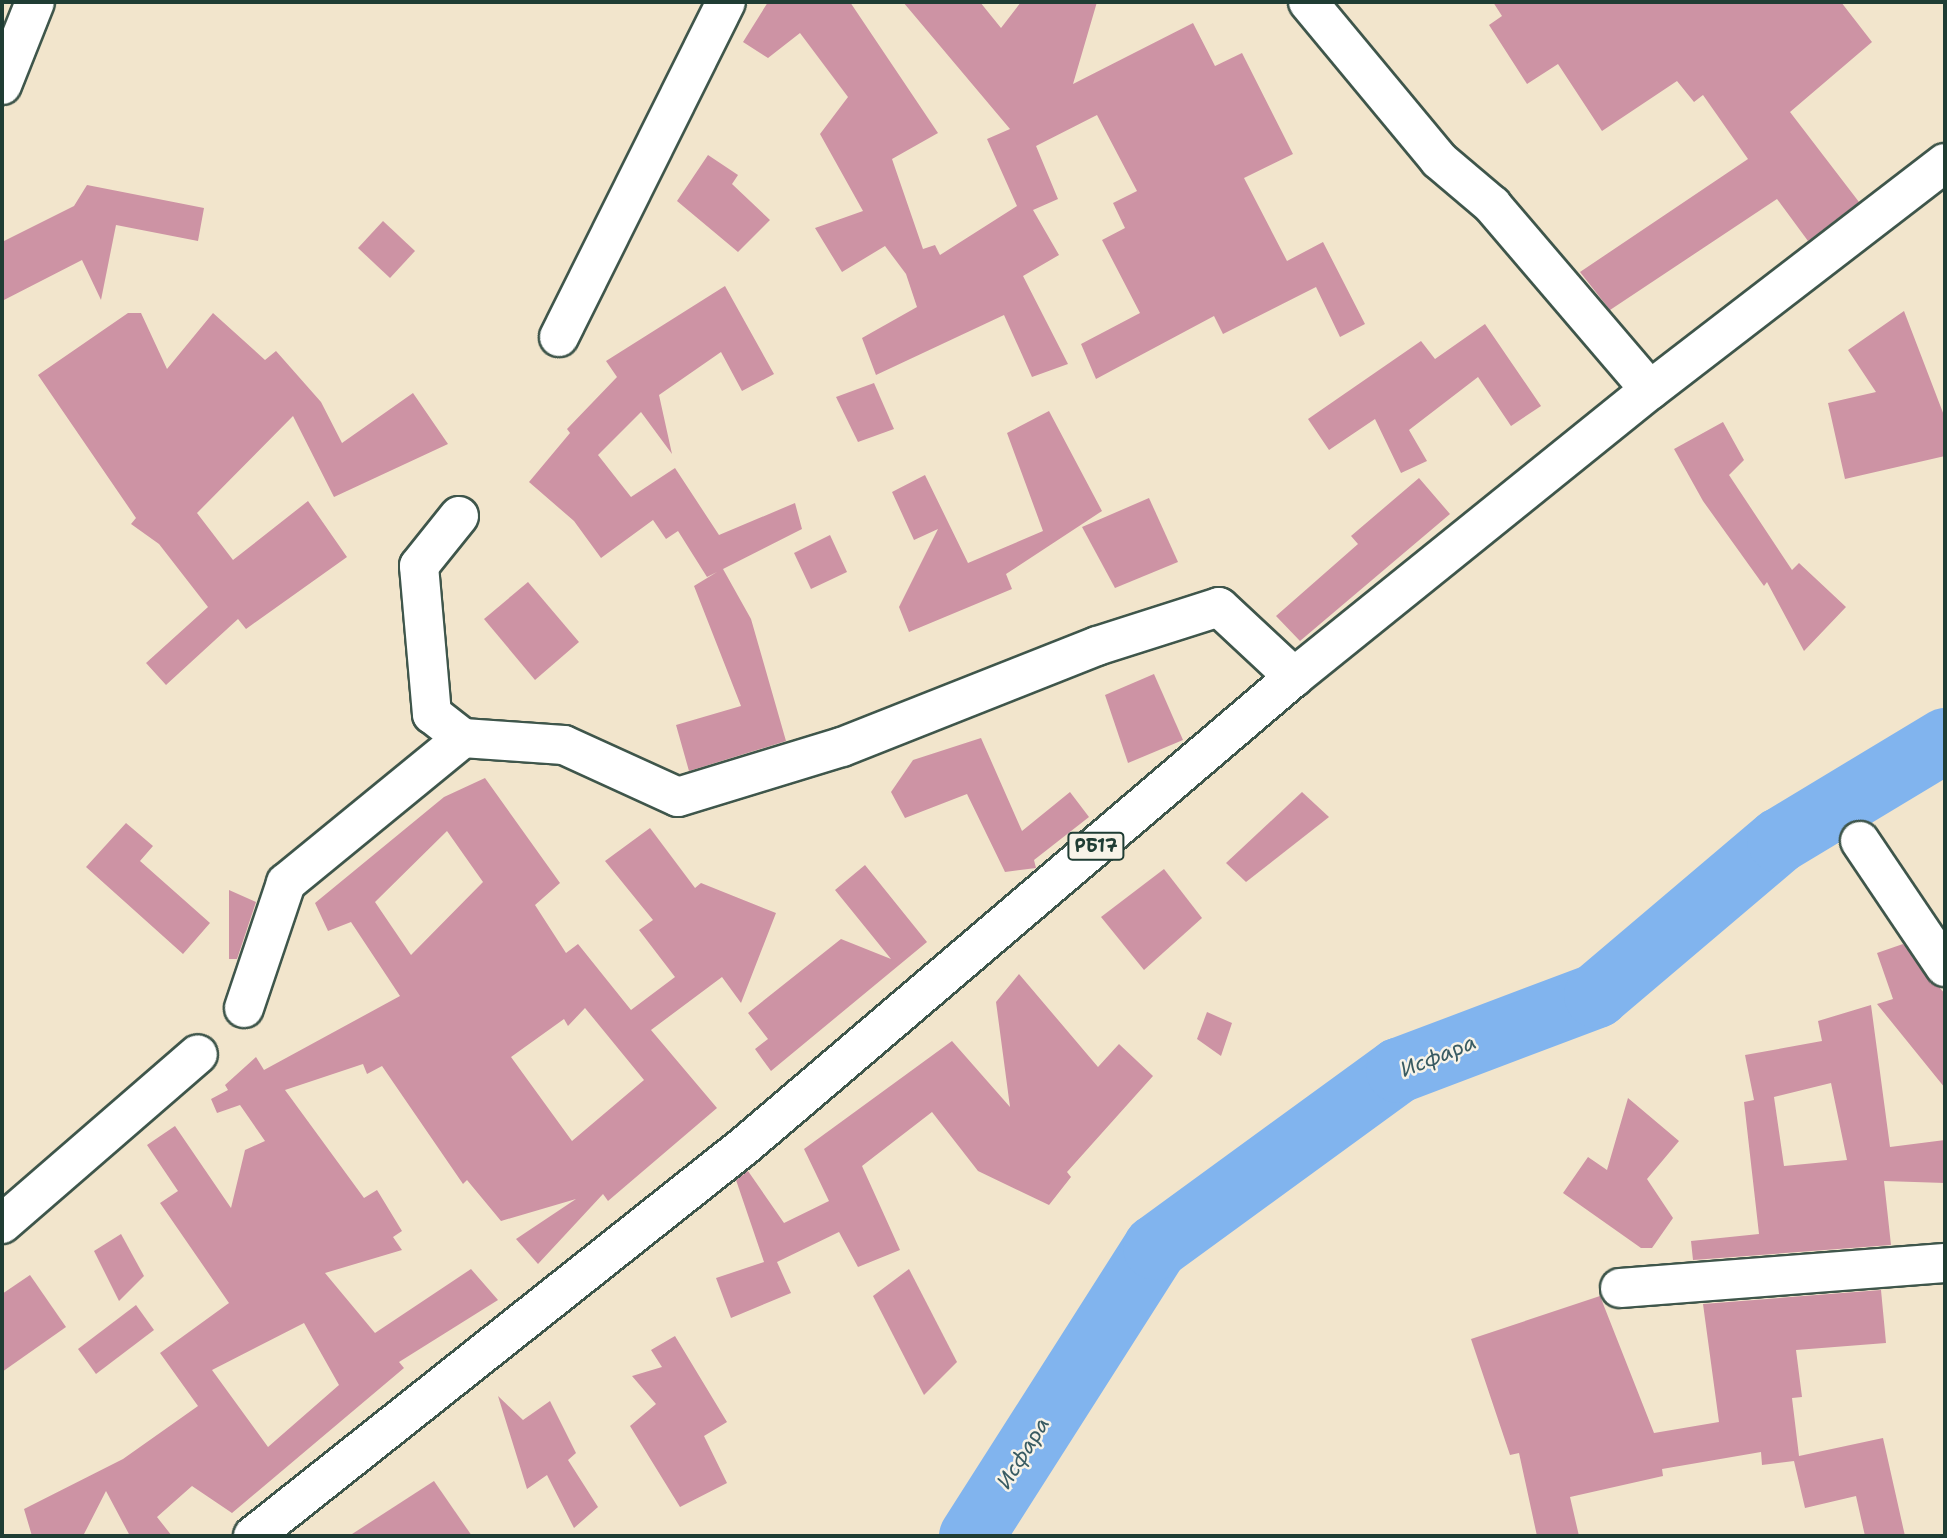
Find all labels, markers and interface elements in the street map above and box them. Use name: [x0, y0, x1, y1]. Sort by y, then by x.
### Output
road number: РБ17: [1066, 832, 1126, 860]
water label: Исфара: [1396, 1029, 1480, 1083]
water label: Исфара: [991, 1412, 1055, 1494]

